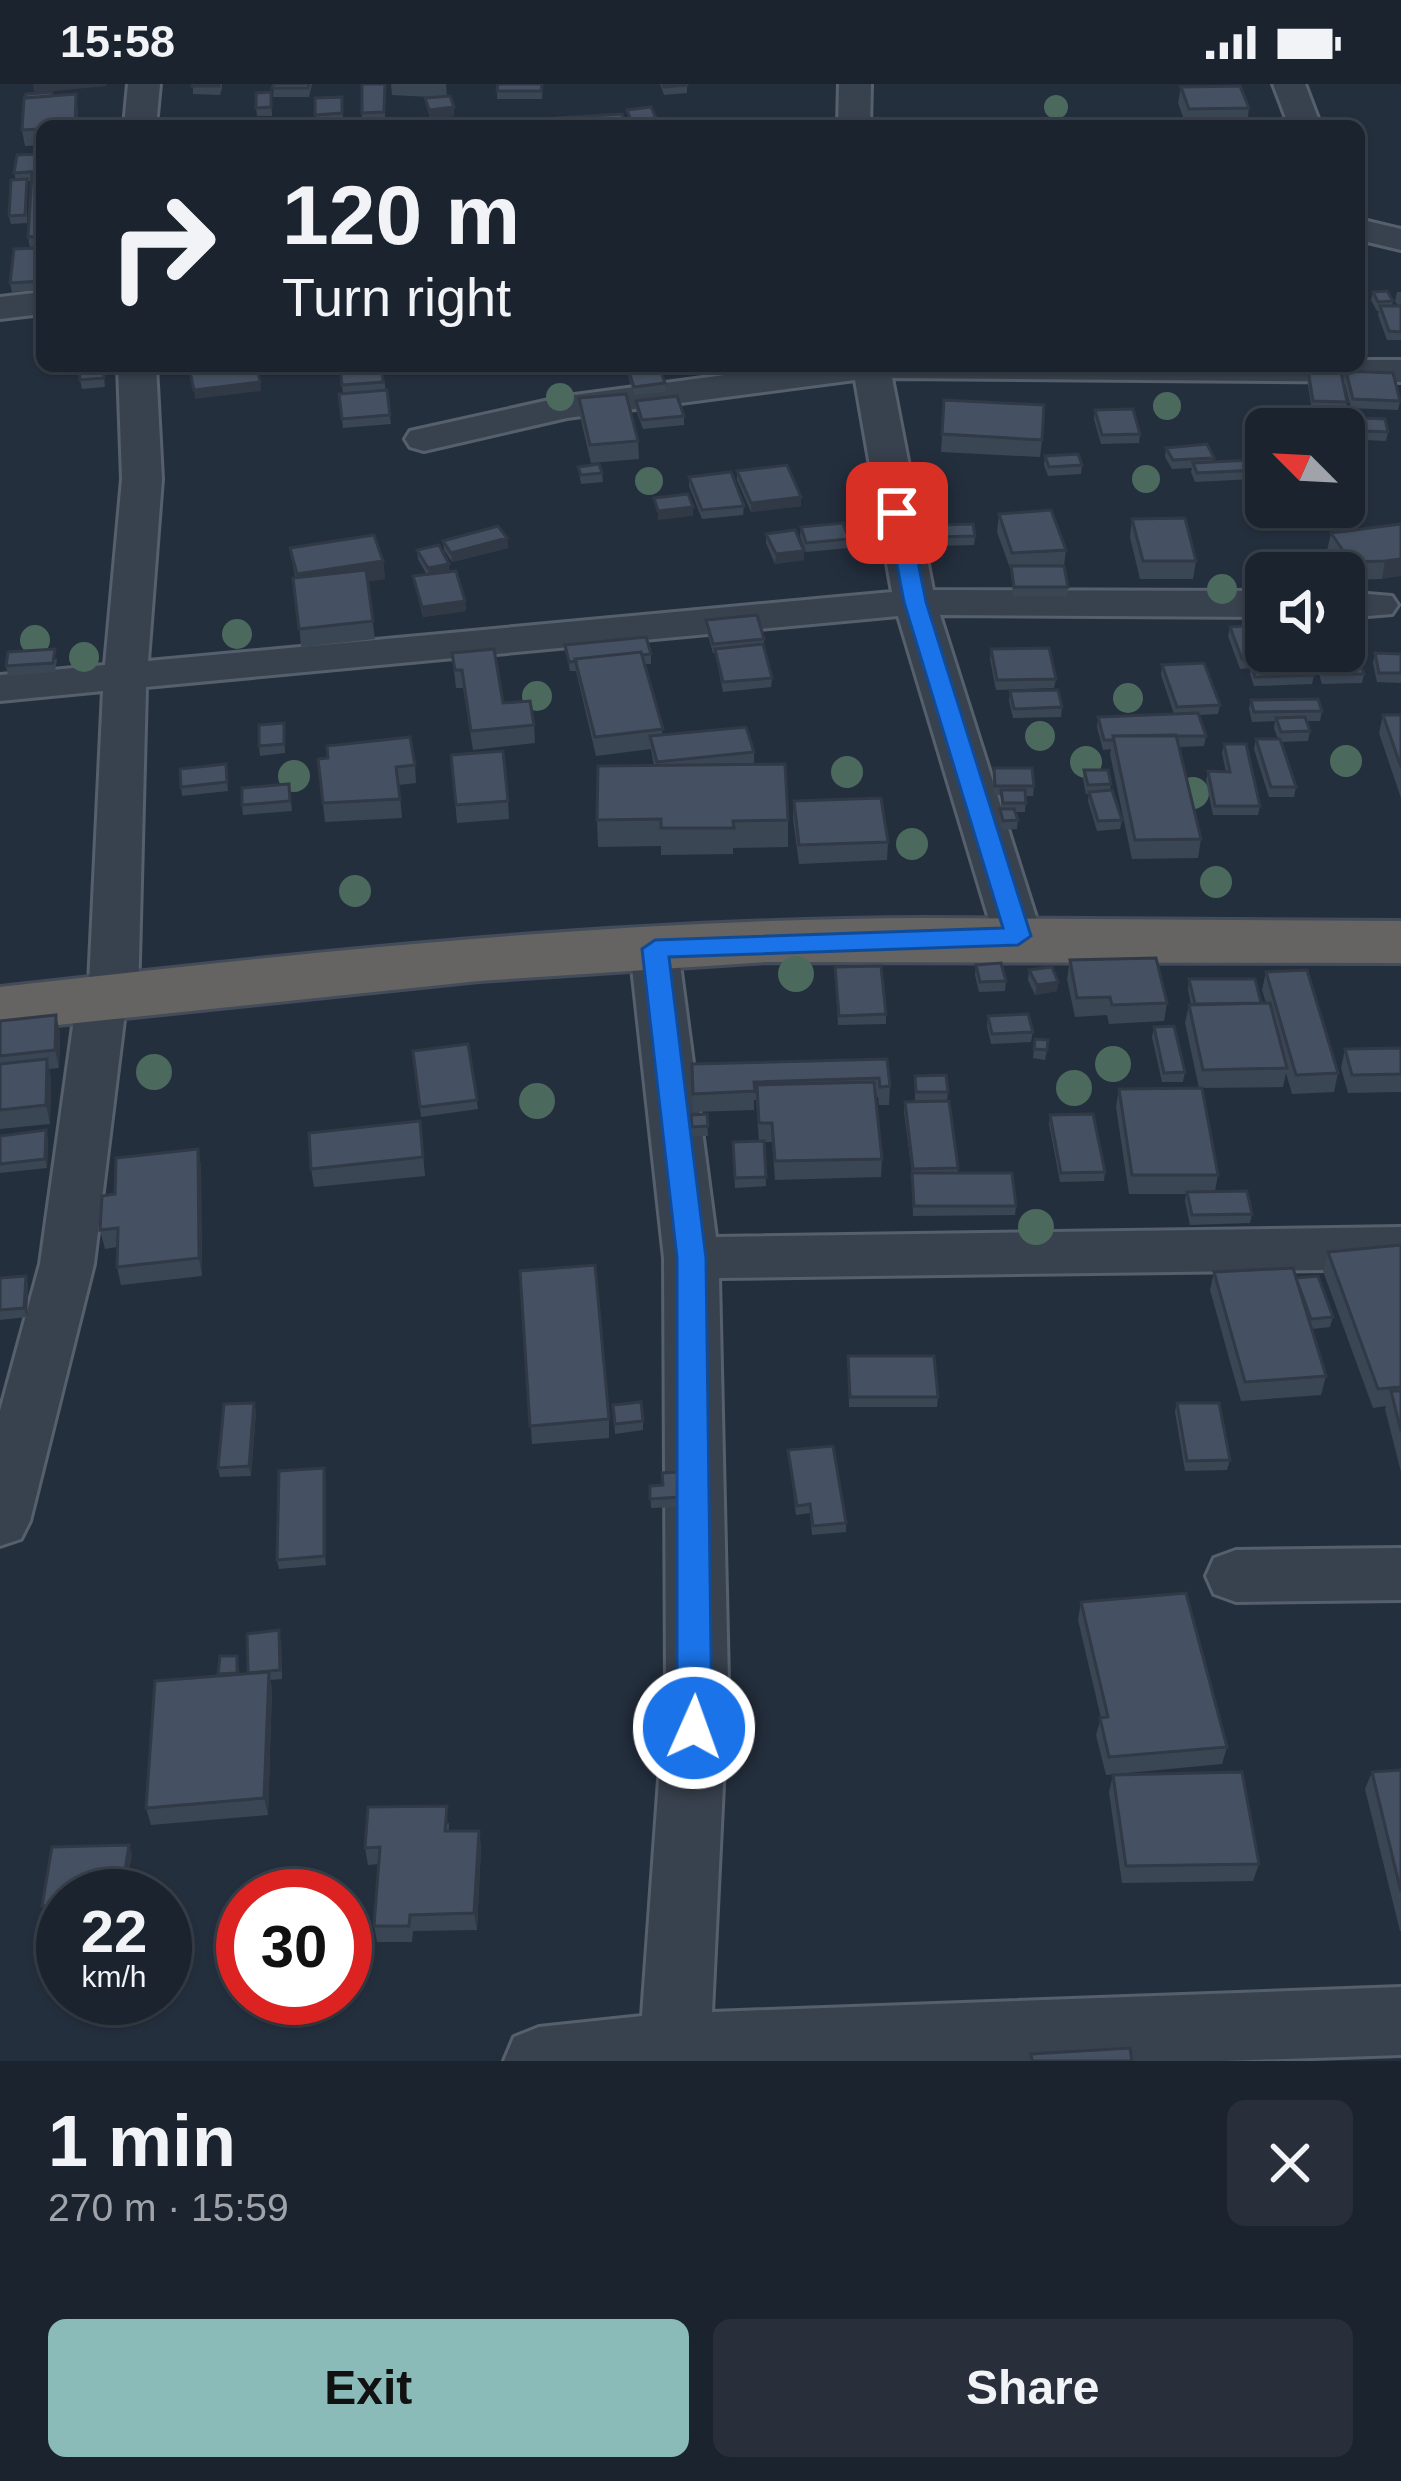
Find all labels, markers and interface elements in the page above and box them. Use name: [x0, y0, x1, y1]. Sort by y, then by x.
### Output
text: 15:58: [60, 16, 175, 67]
icon: right: [84, 168, 240, 324]
text: 120 m: [282, 168, 520, 262]
text: Turn right: [282, 267, 511, 327]
north arrow: [1245, 408, 1365, 528]
map controls: [1245, 408, 1365, 672]
pin: [846, 462, 948, 564]
icon: arrive: [864, 480, 930, 546]
button: sound: [1245, 552, 1365, 672]
position arrow: [631, 1665, 757, 1791]
speed limit sign: 30: [216, 1869, 372, 2025]
text: 22: [81, 1898, 147, 1965]
text: km/h: [81, 1960, 147, 1993]
button: close: [1227, 2100, 1353, 2226]
text: 1 min: [48, 2101, 236, 2181]
text: 270 m · 15:59: [48, 2186, 289, 2229]
button: Exit: [48, 2319, 689, 2457]
button: Share: [713, 2319, 1353, 2457]

